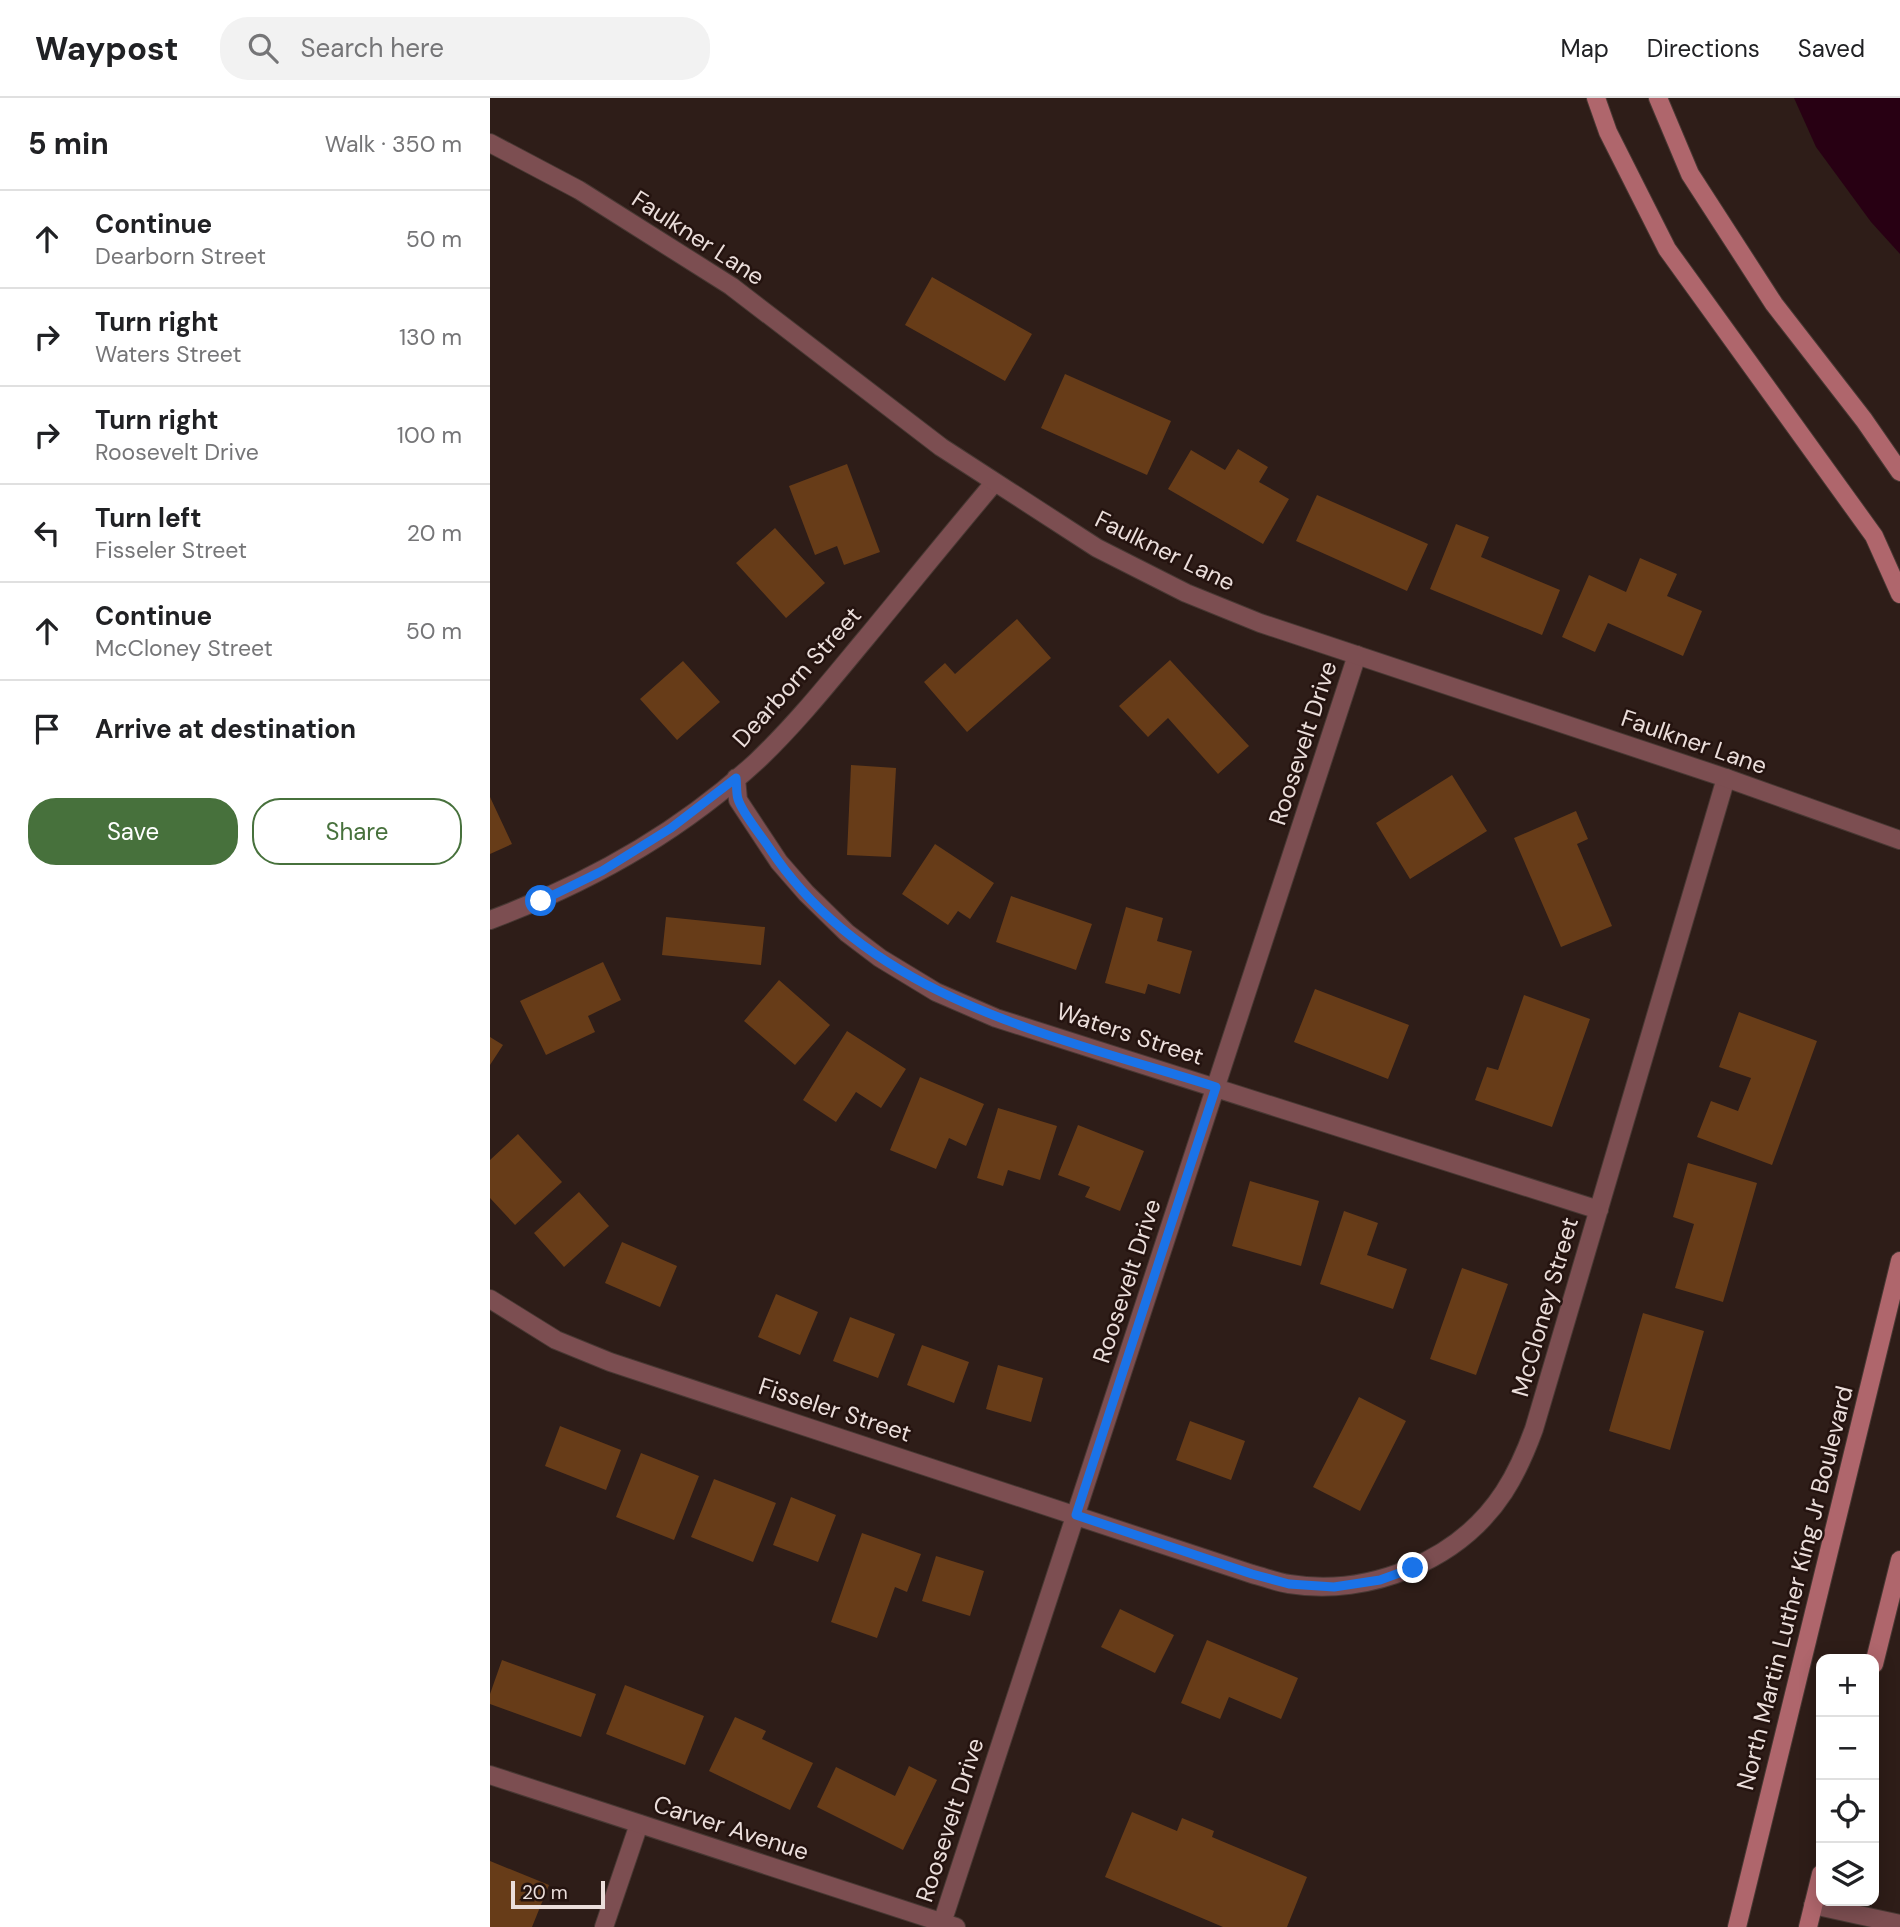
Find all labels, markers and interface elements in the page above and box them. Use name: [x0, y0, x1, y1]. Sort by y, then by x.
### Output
search box: [220, 17, 710, 80]
text: Waypost: [35, 27, 178, 70]
icon: search: [244, 29, 282, 67]
text: Search here: [300, 31, 444, 65]
text: Map: [1561, 33, 1609, 64]
text: Directions: [1647, 33, 1760, 64]
text: Saved: [1798, 33, 1865, 64]
text: 5 min: [28, 124, 109, 163]
text: Walk · 350 m: [325, 129, 462, 159]
street label: Faulkner Lane: [626, 183, 770, 292]
text: Continue: [95, 207, 212, 241]
icon: ahead: [28, 220, 66, 258]
text: 50 m: [406, 224, 462, 254]
text: Dearborn Street: [95, 241, 266, 271]
text: Turn right: [95, 305, 219, 339]
icon: right: [28, 318, 66, 356]
text: 130 m: [399, 322, 462, 352]
text: Waters Street: [95, 339, 241, 369]
text: Turn right: [95, 403, 219, 437]
icon: right: [28, 416, 66, 454]
text: 100 m: [397, 420, 462, 450]
text: Roosevelt Drive: [95, 437, 259, 467]
text: Turn left: [95, 501, 202, 535]
street label: Faulkner Lane: [1090, 503, 1240, 598]
icon: left: [28, 514, 66, 552]
text: 20 m: [407, 518, 462, 548]
text: Fisseler Street: [95, 535, 247, 565]
text: Continue: [95, 599, 212, 633]
street label: Dearborn Street: [725, 600, 868, 753]
icon: ahead: [28, 612, 66, 650]
text: 50 m: [406, 616, 462, 646]
text: McCloney Street: [95, 633, 273, 663]
street label: Roosevelt Drive: [1261, 657, 1344, 829]
street label: Faulkner Lane: [1617, 702, 1771, 781]
icon: arrive: [28, 710, 66, 748]
text: Arrive at destination: [95, 712, 356, 746]
button: Save: [28, 798, 238, 865]
button: Share: [252, 798, 462, 865]
route start: [525, 885, 556, 916]
street label: Waters Street: [1053, 995, 1208, 1072]
street label: Roosevelt Drive: [1085, 1195, 1168, 1367]
street label: McCloney Street: [1504, 1213, 1585, 1400]
street label: Fisseler Street: [755, 1370, 915, 1449]
street label: North Martin Luther King Jr Boulevard: [1729, 1383, 1860, 1793]
route end: [1397, 1552, 1428, 1583]
map controls: [1816, 1654, 1879, 1906]
button: +: [1816, 1654, 1879, 1717]
button: −: [1816, 1717, 1879, 1780]
street label: Roosevelt Drive: [908, 1734, 991, 1906]
button: locate: [1816, 1780, 1879, 1843]
street label: Carver Avenue: [650, 1788, 813, 1867]
button: layers: [1816, 1843, 1879, 1906]
scale bar: [511, 1878, 606, 1910]
text: 20 m: [522, 1880, 568, 1905]

